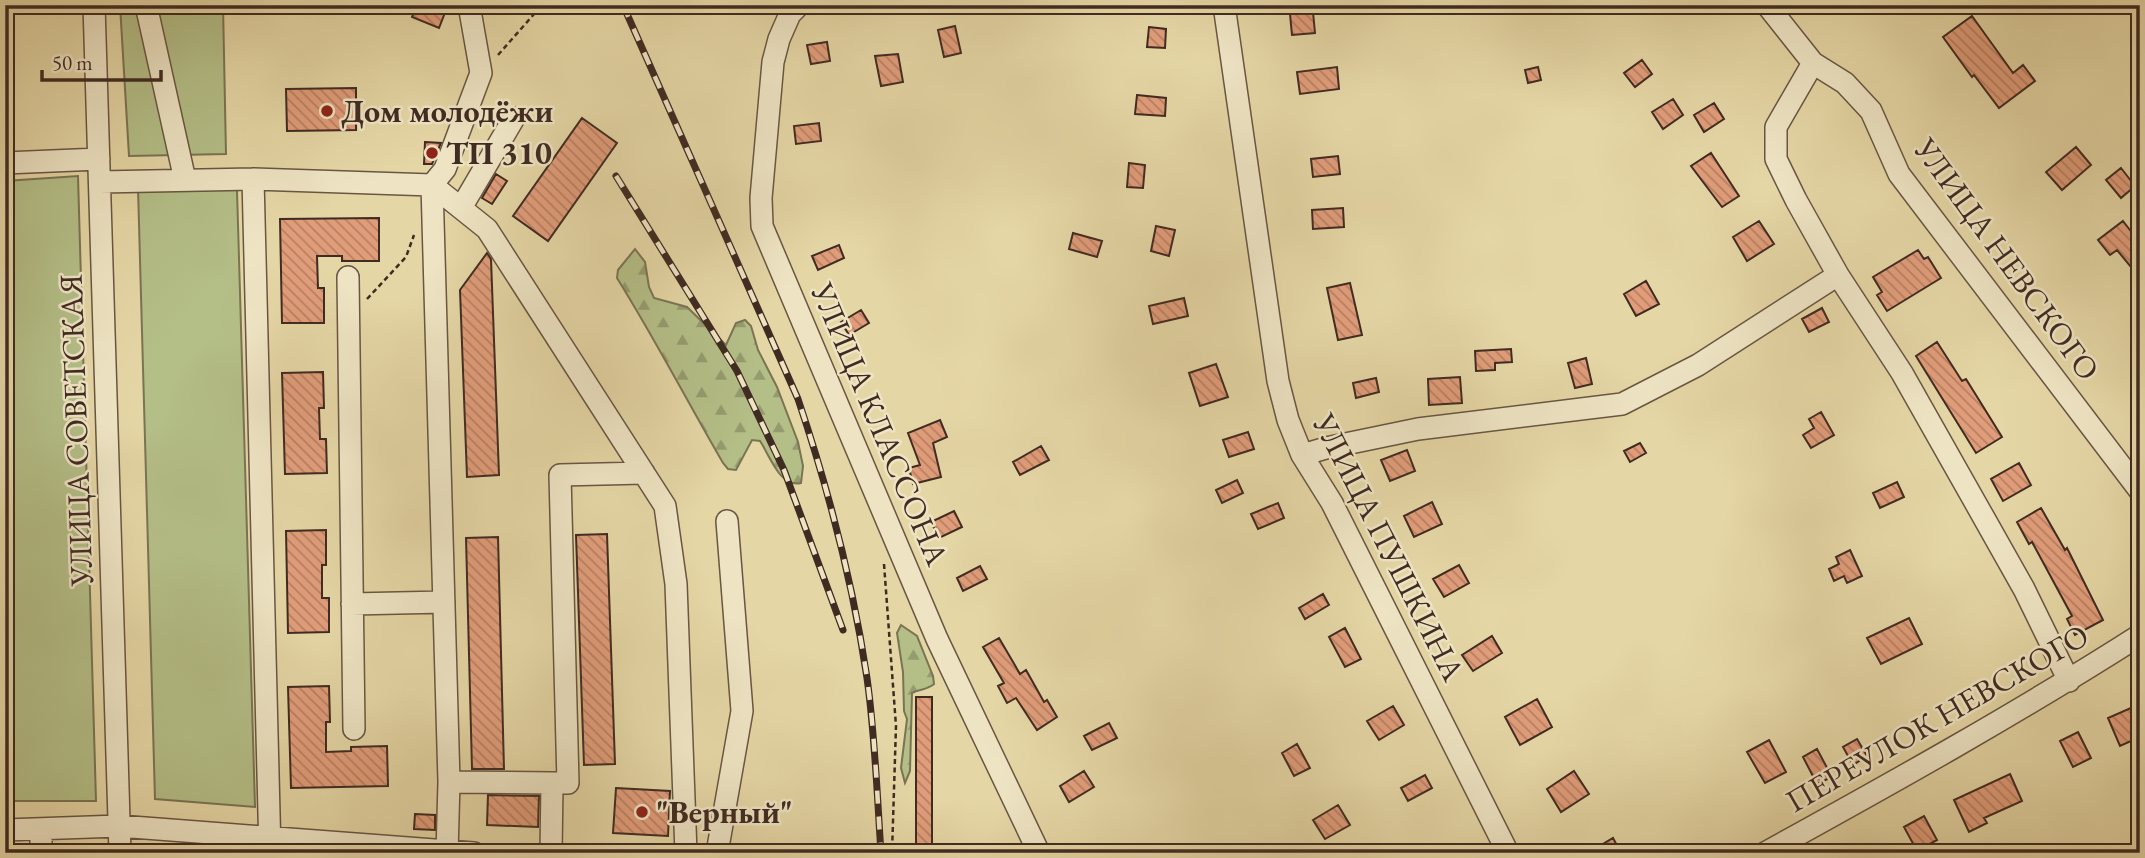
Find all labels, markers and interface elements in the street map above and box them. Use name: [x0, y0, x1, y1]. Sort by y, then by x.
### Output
scale bar: [42, 38, 161, 82]
text: 50 m: [52, 49, 93, 76]
place label: Дом молодёжи: [341, 90, 554, 132]
marker: Дом молодёжи: [319, 103, 335, 119]
street label: УЛИЦА НЕВСКОГО: [1904, 129, 2109, 389]
place label: ТП 310: [446, 132, 552, 174]
marker: ТП 310: [424, 145, 440, 161]
street label: УЛИЦА СОВЕТСКАЯ: [50, 273, 102, 588]
street label: УЛИЦА КЛАССОНА: [801, 275, 959, 572]
street label: УЛИЦА ПУШКИНА: [1303, 405, 1475, 689]
street label: ПЕРЕУЛОК НЕВСКОГО: [1778, 614, 2096, 822]
place label: "Верный": [656, 791, 793, 833]
marker: "Верный": [634, 804, 650, 820]

